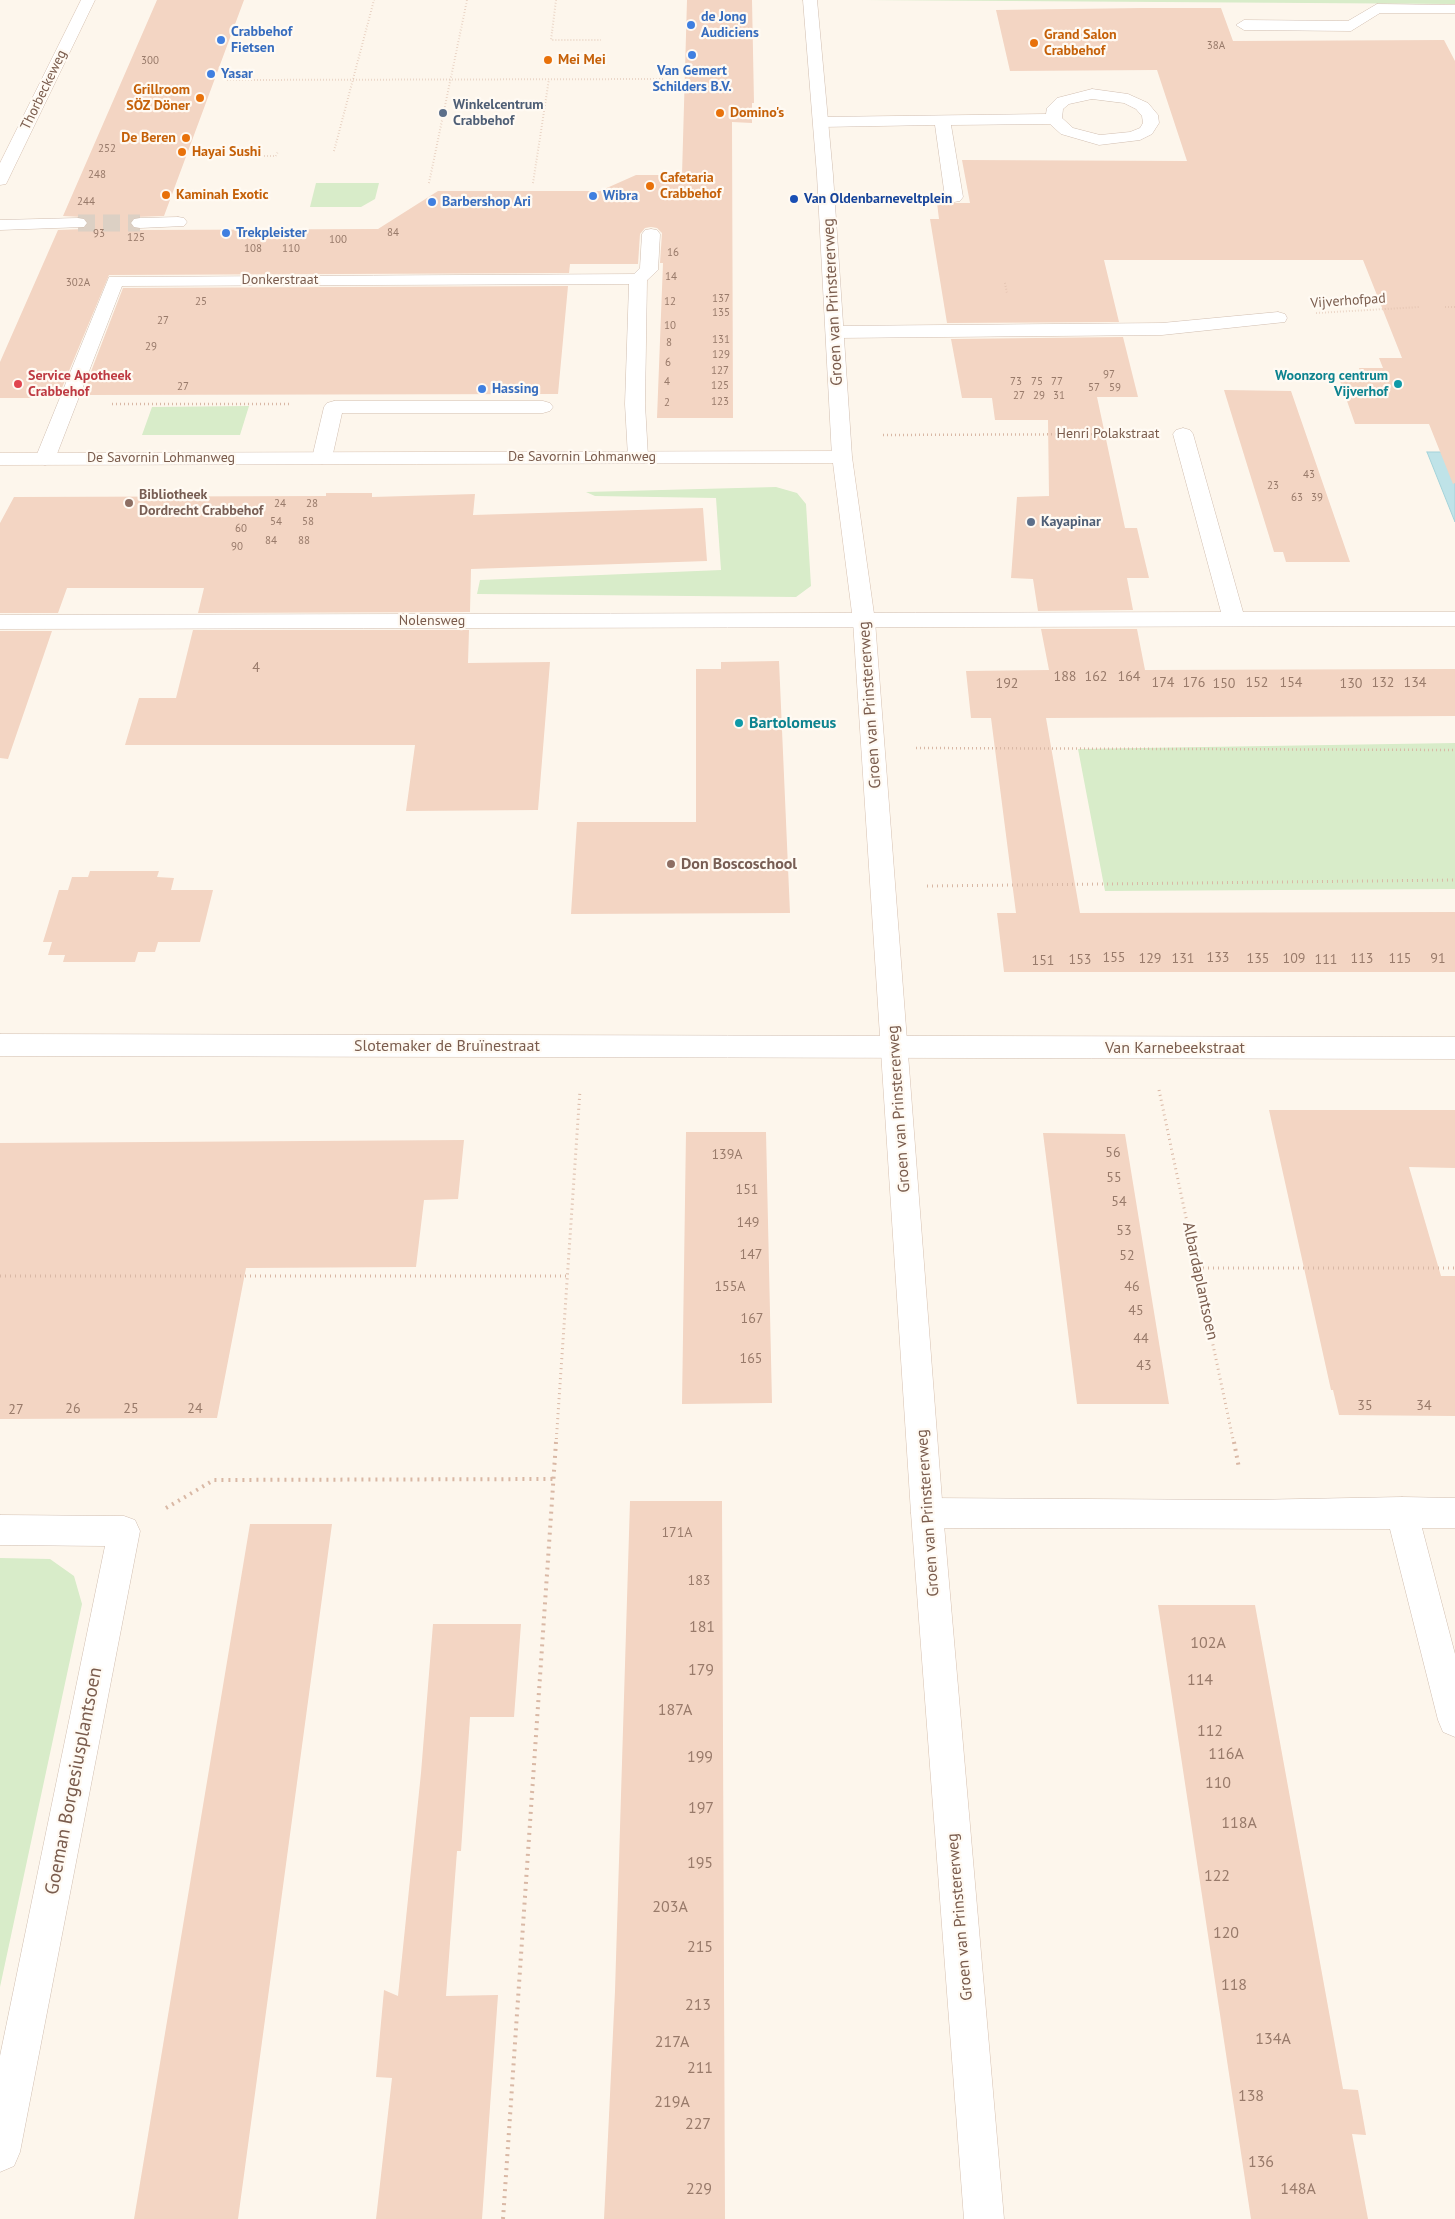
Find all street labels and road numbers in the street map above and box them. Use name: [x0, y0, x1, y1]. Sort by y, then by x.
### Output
street label: Thorbeckeweg: [17, 47, 71, 133]
street label: Groen van Prinstererweg: [819, 218, 847, 386]
street label: Donkerstraat: [242, 272, 318, 288]
street label: Vijverhofpad: [1310, 290, 1386, 312]
street label: Henri Polakstraat: [1056, 426, 1160, 442]
street label: De Savornin Lohmanweg: [508, 449, 656, 465]
street label: De Savornin Lohmanweg: [87, 450, 235, 466]
street label: Nolensweg: [399, 613, 465, 629]
street label: Groen van Prinstererweg: [855, 621, 885, 789]
street label: Groen van Prinstererweg: [884, 1025, 914, 1193]
street label: Slotemaker de Bruïnestraat: [354, 1036, 540, 1056]
street label: Van Karnebeekstraat: [1105, 1038, 1245, 1058]
street label: Albardaplantsoen: [1178, 1220, 1222, 1342]
street label: Groen van Prinstererweg: [913, 1429, 943, 1597]
street label: Goeman Borgesiusplantsoen: [41, 1665, 107, 1897]
street label: Groen van Prinstererweg: [943, 1833, 977, 2001]

